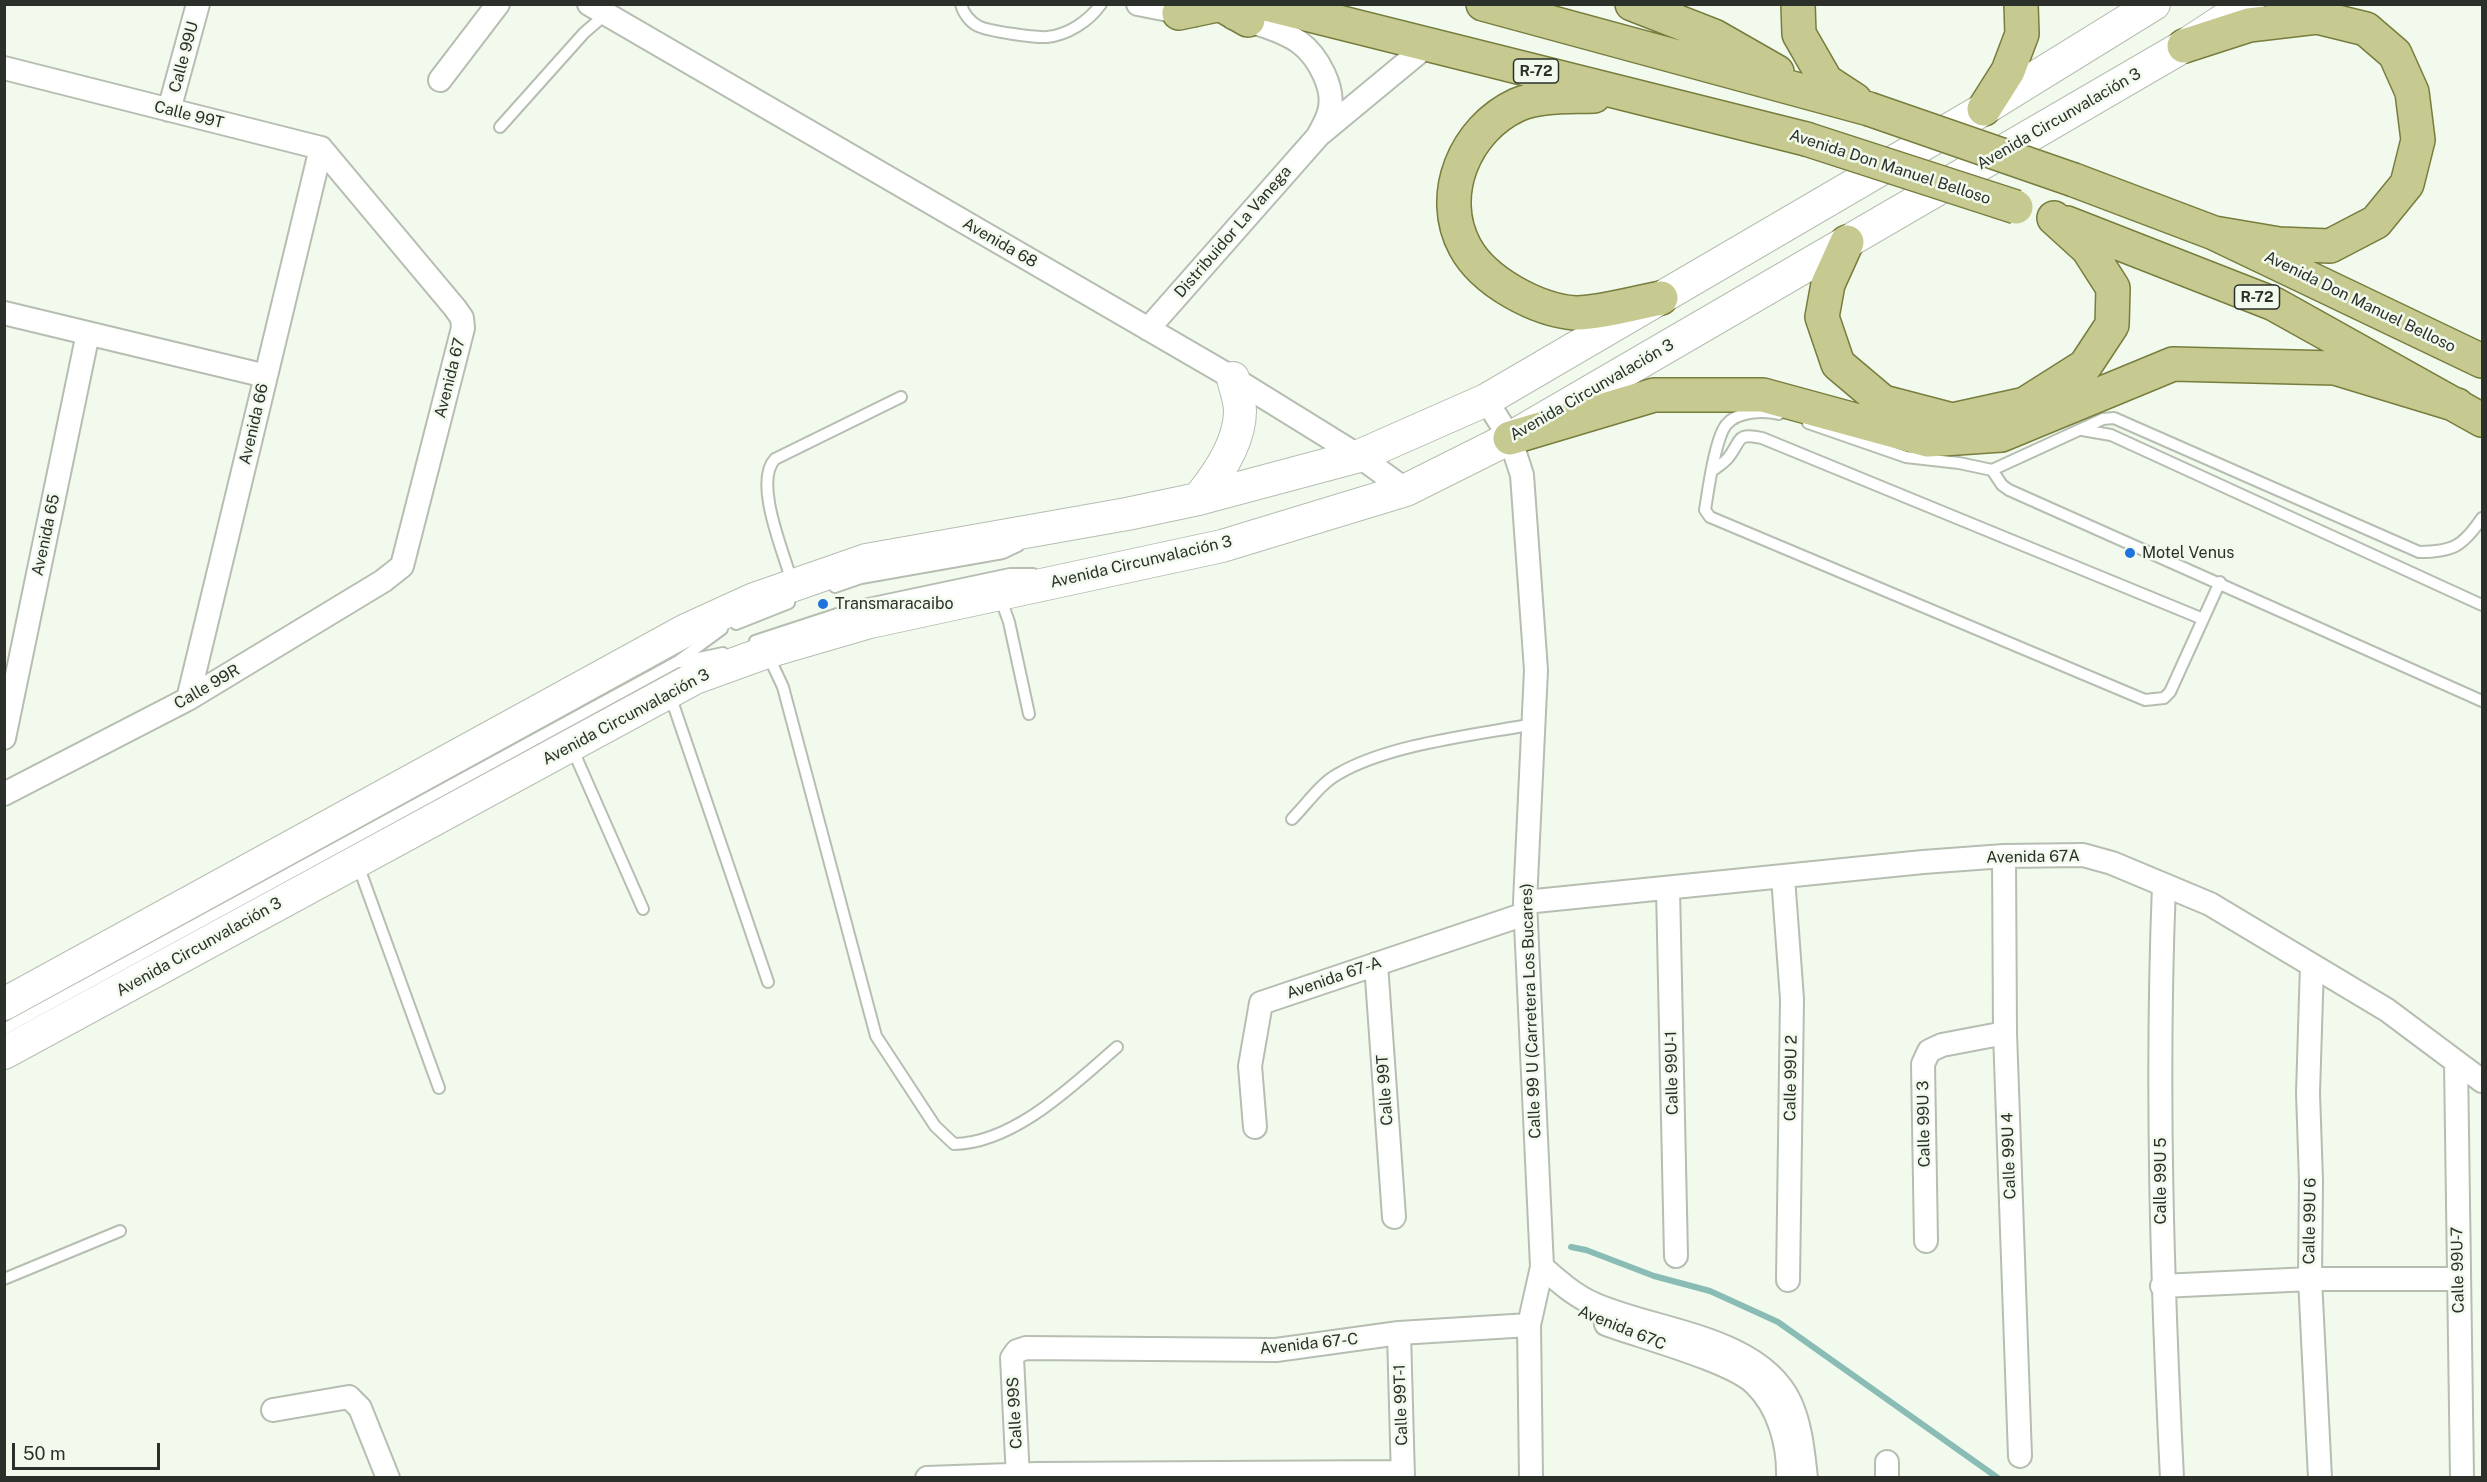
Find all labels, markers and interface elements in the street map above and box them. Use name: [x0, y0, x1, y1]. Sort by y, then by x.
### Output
street label: Calle 99U: [165, 19, 203, 95]
road number: R-72: [1514, 59, 1558, 83]
street label: Avenida Circunvalación 3: [1974, 64, 2144, 174]
street label: Calle 99T: [152, 97, 226, 133]
street label: Avenida Don Manuel Belloso: [1787, 125, 1993, 209]
street label: Distribuidor La Vanega: [1170, 162, 1296, 302]
street label: Avenida 68: [959, 214, 1041, 272]
street label: Avenida Don Manuel Belloso: [2261, 247, 2459, 357]
road number: R-72: [2234, 285, 2280, 309]
street label: Avenida Circunvalación 3: [1507, 335, 1677, 445]
street label: Avenida 67: [431, 336, 469, 420]
street label: Avenida 66: [235, 382, 273, 466]
street label: Avenida 65: [28, 492, 64, 578]
street label: Avenida Circunvalación 3: [1048, 532, 1234, 592]
place label: Motel Venus: [2142, 543, 2234, 563]
marker: Motel Venus: [2123, 546, 2137, 560]
place label: Transmaracaibo: [835, 594, 954, 614]
marker: Transmaracaibo: [816, 597, 830, 611]
street label: Calle 99R: [171, 661, 243, 713]
street label: Avenida Circunvalación 3: [539, 665, 713, 769]
street label: Avenida 67A: [1986, 847, 2080, 867]
street label: Calle 99 U (Carretera Los Bucares): [1517, 883, 1545, 1139]
street label: Avenida Circunvalación 3: [113, 893, 285, 1001]
street label: Avenida 67-A: [1284, 953, 1384, 1003]
street label: Calle 99U-1: [1662, 1031, 1682, 1115]
street label: Calle 99U 2: [1781, 1035, 1801, 1121]
street label: Calle 99T: [1373, 1054, 1397, 1126]
street label: Calle 99U 3: [1914, 1080, 1934, 1168]
street label: Calle 99U 4: [1998, 1112, 2020, 1200]
street label: Calle 99U 5: [2151, 1138, 2171, 1224]
street label: Calle 99U 6: [2300, 1177, 2320, 1265]
street label: Calle 99U-7: [2448, 1227, 2468, 1313]
street label: Avenida 67C: [1575, 1302, 1669, 1354]
street label: Avenida 67-C: [1259, 1329, 1359, 1359]
street label: Calle 99T-1: [1390, 1364, 1412, 1446]
street label: Calle 99S: [1004, 1376, 1026, 1450]
scale bar: [15, 1431, 164, 1469]
text: 50 m: [23, 1443, 66, 1464]

